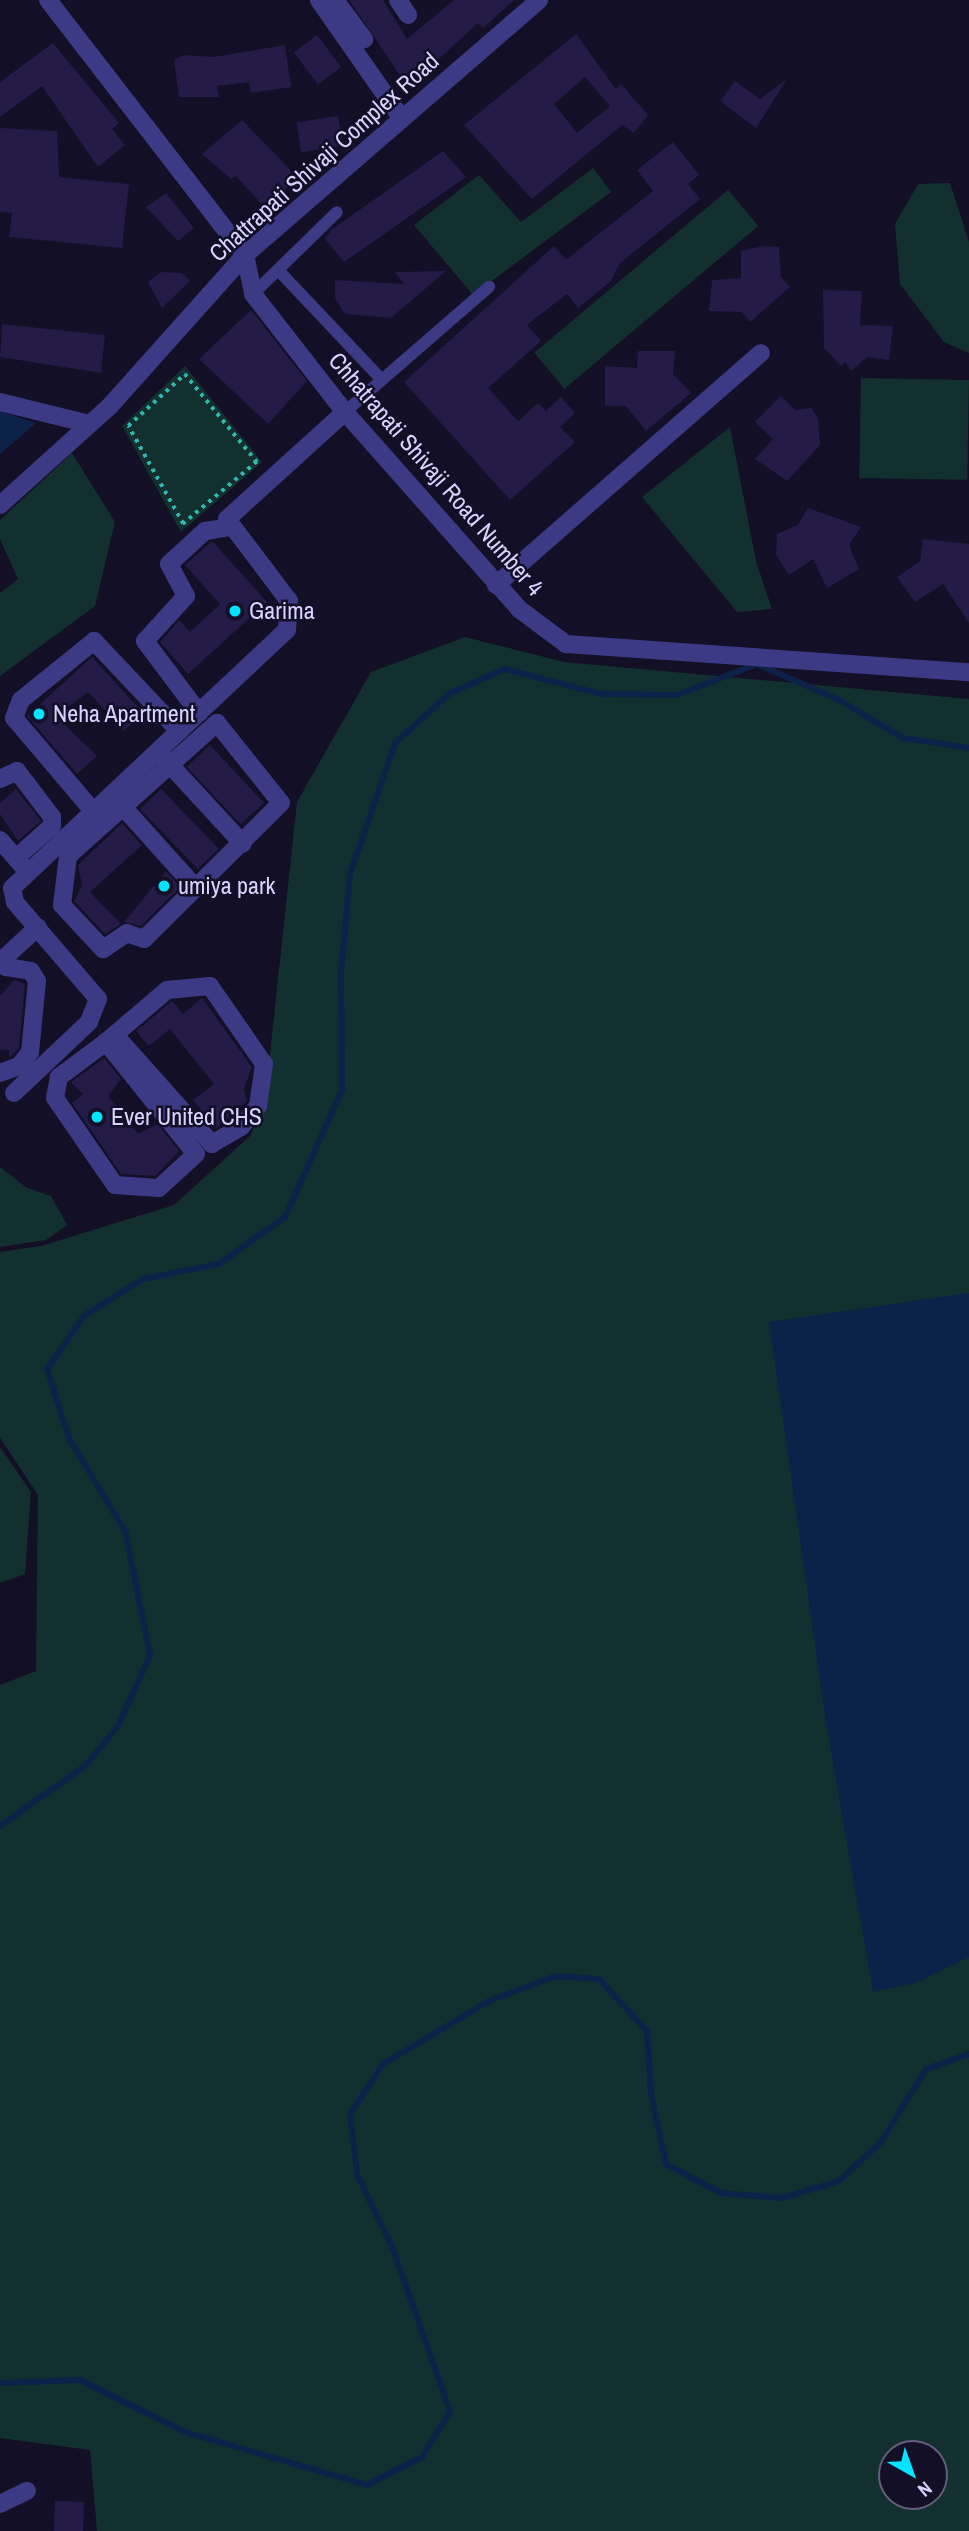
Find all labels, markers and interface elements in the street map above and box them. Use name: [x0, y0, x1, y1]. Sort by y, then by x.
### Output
street label: Chattrapati Shivaji Complex Road: [203, 46, 445, 268]
street label: Chhatrapati Shivaji Road Number 4: [323, 346, 549, 602]
place label: Garima: [249, 597, 315, 625]
marker: Garima: [227, 603, 243, 619]
place label: Neha Apartment: [53, 700, 196, 728]
marker: Neha Apartment: [31, 706, 47, 722]
place label: umiya park: [178, 872, 275, 900]
marker: umiya park: [156, 878, 172, 894]
place label: Ever United CHS: [111, 1103, 262, 1131]
marker: Ever United CHS: [89, 1109, 105, 1125]
north arrow: [878, 2440, 948, 2510]
text: N: [913, 2476, 938, 2503]

